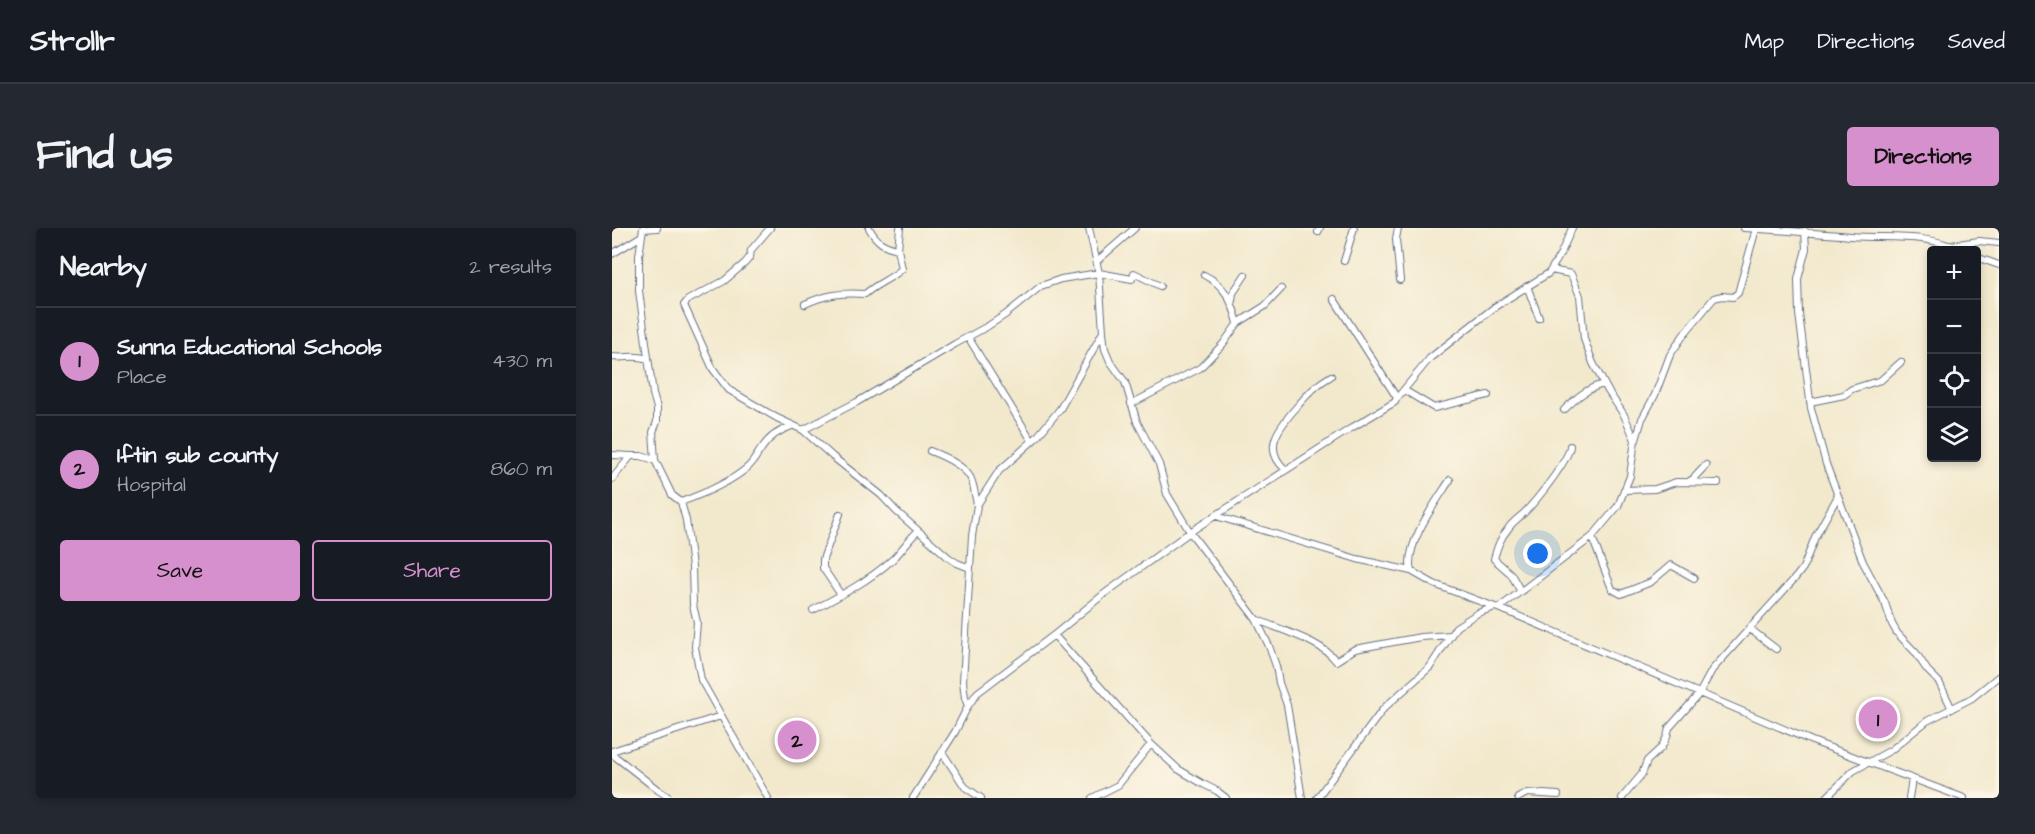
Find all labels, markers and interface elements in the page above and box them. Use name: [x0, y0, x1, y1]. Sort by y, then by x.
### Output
text: Strollr: [30, 22, 115, 61]
text: Map: [1744, 27, 1784, 56]
text: Directions: [1817, 27, 1915, 56]
text: Saved: [1948, 27, 2005, 56]
text: Find us: [36, 127, 173, 185]
button: Directions: [1847, 127, 1999, 186]
map controls: [1927, 246, 1981, 462]
button: +: [1927, 246, 1981, 300]
text: Nearby: [60, 249, 147, 285]
text: 2 results: [469, 253, 552, 281]
button: −: [1927, 300, 1981, 354]
text: Sunna Educational Schools: [117, 332, 382, 363]
text: 1: [78, 347, 81, 375]
text: 430 m: [492, 347, 552, 375]
button: locate: [1927, 354, 1981, 408]
text: Place: [117, 363, 167, 391]
button: layers: [1927, 408, 1981, 462]
text: Iftin sub county: [117, 440, 278, 471]
text: 2: [74, 455, 85, 483]
text: 860 m: [490, 455, 552, 483]
text: Hospital: [117, 471, 186, 499]
your location: [1523, 539, 1552, 568]
button: Save: [60, 540, 300, 601]
button: Share: [312, 540, 552, 601]
pin: 1: [1858, 696, 1898, 742]
pin: 2: [778, 718, 816, 762]

